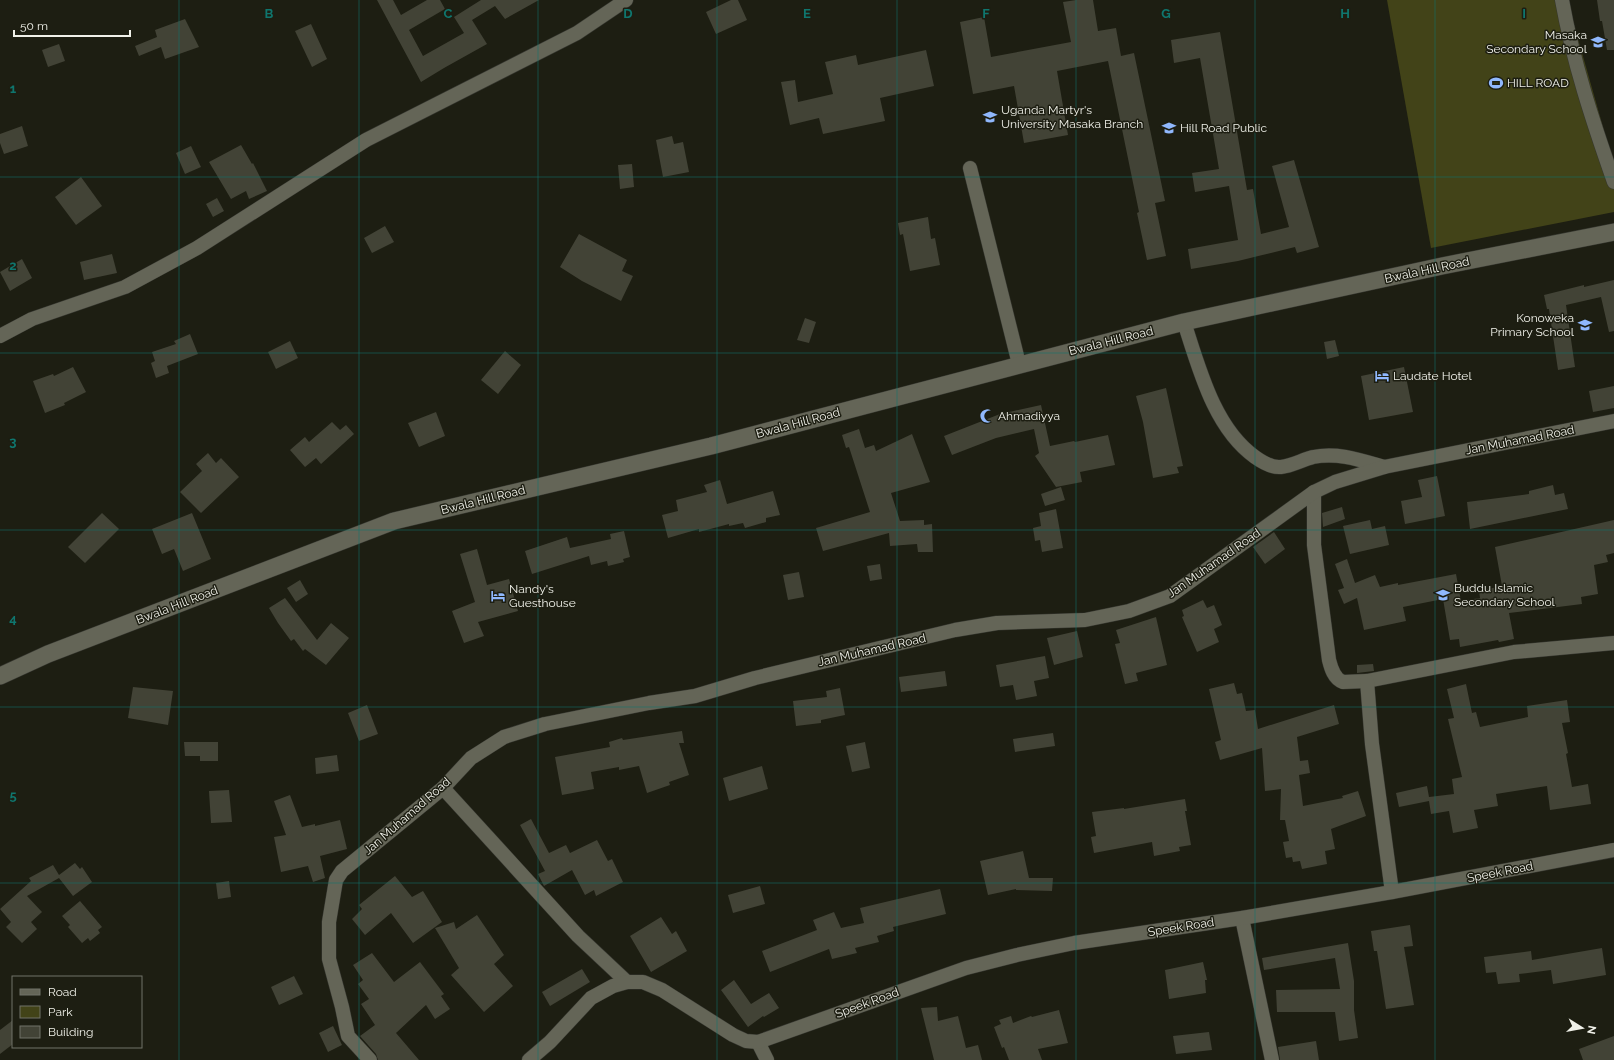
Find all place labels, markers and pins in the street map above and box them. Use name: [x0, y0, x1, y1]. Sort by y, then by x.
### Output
place label: Masaka Secondary School: [1486, 28, 1588, 56]
school or university icon: Masaka Secondary School: [1590, 34, 1606, 50]
sports icon: HILL ROAD: [1488, 75, 1504, 91]
place label: HILL ROAD: [1507, 76, 1569, 90]
place label: Uganda Martyr's University Masaka Branch: [1001, 103, 1143, 131]
school or university icon: Uganda Martyr's University Masaka Branch: [982, 109, 998, 125]
school or university icon: Hill Road Public: [1161, 120, 1177, 136]
place label: Hill Road Public: [1180, 121, 1267, 135]
place label: Konoweka Primary School: [1490, 311, 1575, 339]
school or university icon: Konoweka Primary School: [1577, 317, 1593, 333]
hotel icon: Laudate Hotel: [1374, 368, 1390, 384]
place label: Laudate Hotel: [1393, 369, 1472, 383]
mosque icon: Ahmadiyya: [979, 408, 995, 424]
place label: Ahmadiyya: [998, 409, 1060, 423]
place label: Buddu Islamic Secondary School: [1454, 581, 1556, 609]
place label: Nandy's Guesthouse: [509, 582, 576, 610]
school or university icon: Buddu Islamic Secondary School: [1435, 587, 1451, 603]
hotel icon: Nandy's Guesthouse: [490, 588, 506, 604]

